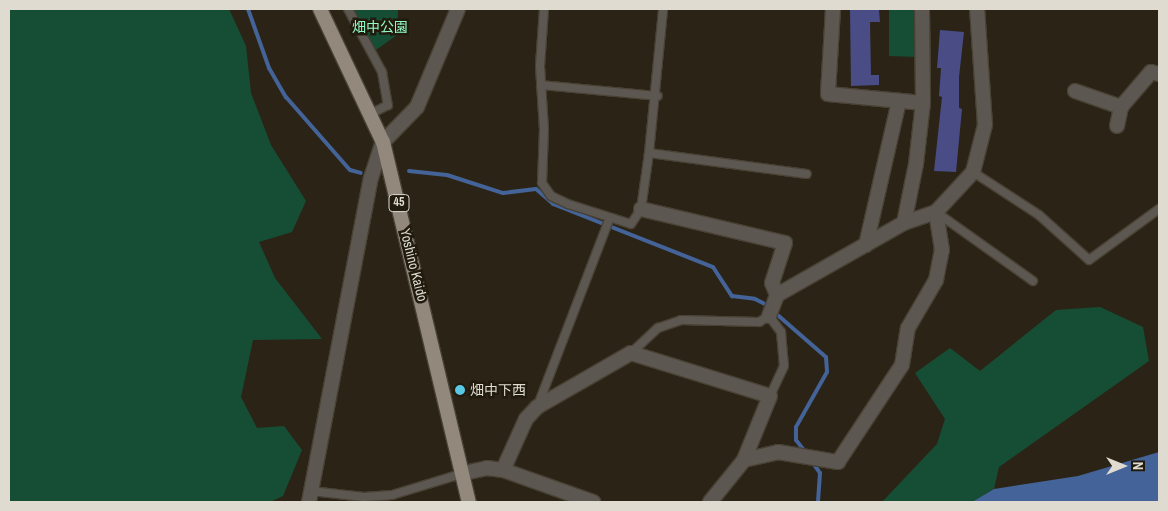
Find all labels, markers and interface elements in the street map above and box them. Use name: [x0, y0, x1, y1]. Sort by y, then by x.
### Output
park label: 畑中公園: [352, 19, 408, 35]
road number: 45: [388, 194, 410, 212]
street label: Yoshino Kaido: [397, 227, 431, 303]
place label: 畑中下西: [470, 382, 526, 398]
marker: 畑中下西: [454, 384, 466, 396]
north arrow: [1098, 441, 1148, 491]
text: N: [1129, 462, 1147, 470]

